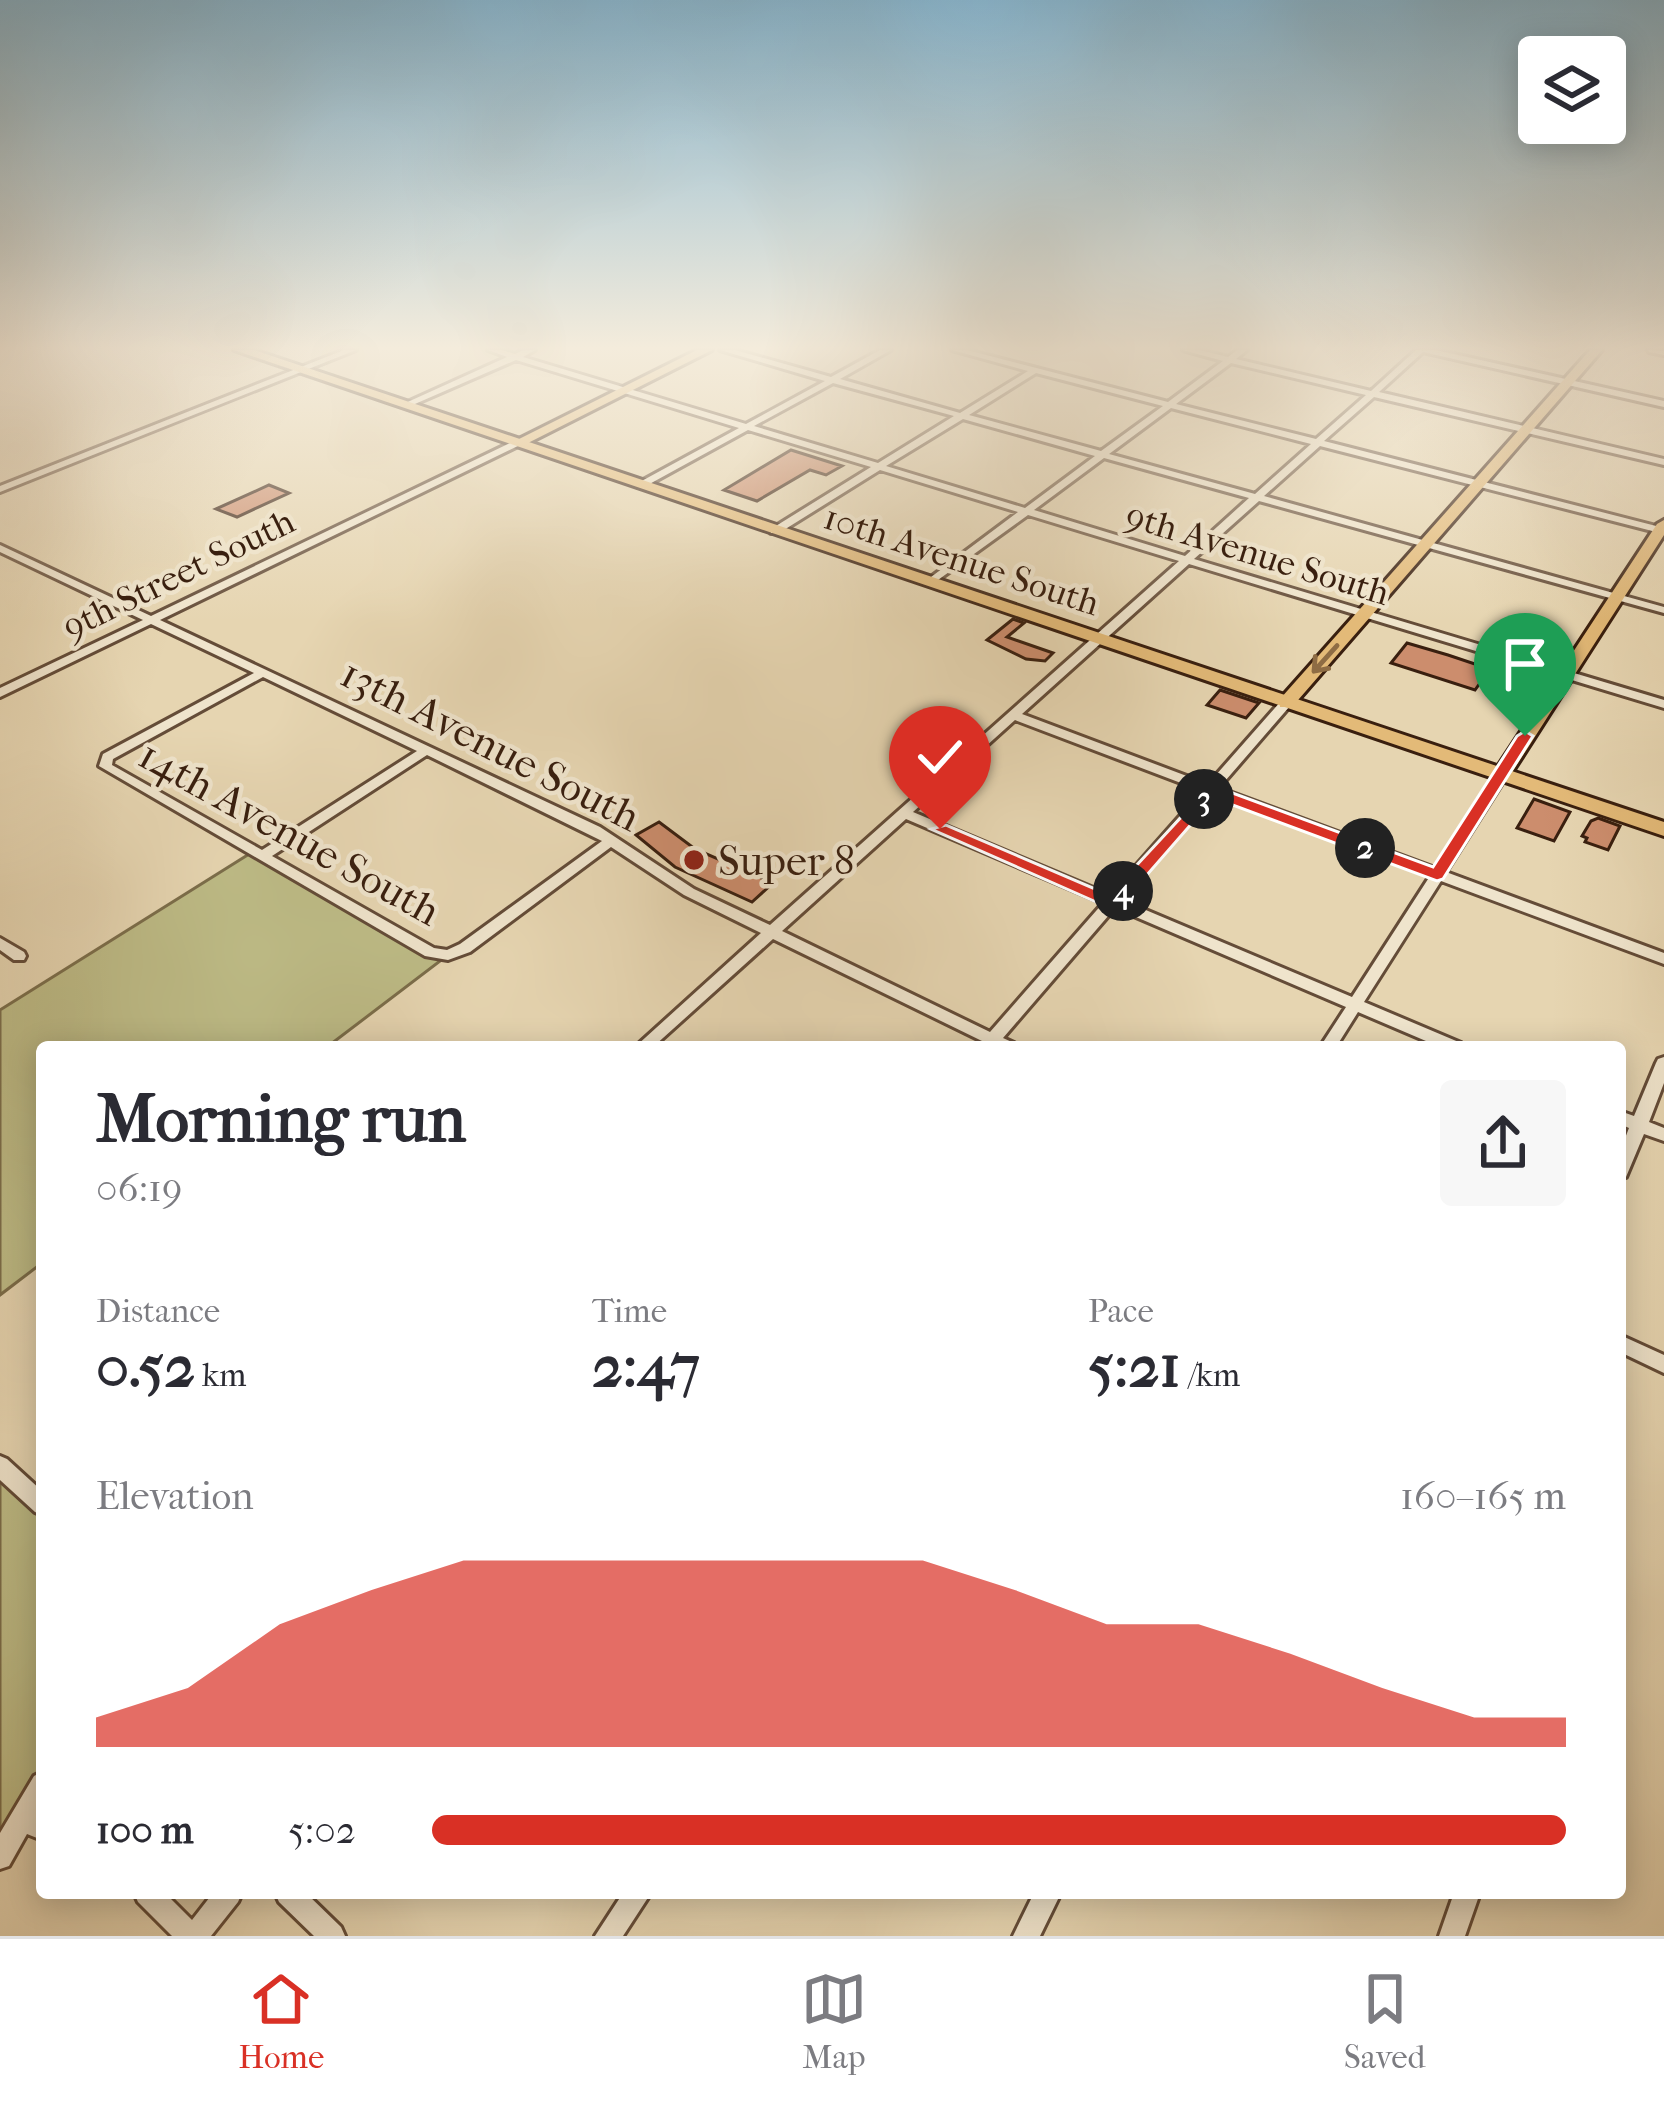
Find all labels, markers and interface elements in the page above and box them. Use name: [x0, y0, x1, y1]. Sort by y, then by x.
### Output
map controls: [1518, 36, 1626, 144]
button: layers: [1518, 36, 1626, 144]
street label: 9th Avenue South: [1121, 494, 1395, 614]
street label: 10th Avenue South: [819, 496, 1105, 624]
street label: 9th Street South: [56, 500, 301, 648]
pin: [1474, 613, 1576, 736]
icon: arrive: [1492, 631, 1558, 697]
one-way arrow: [1312, 643, 1339, 673]
street label: 13th Avenue South: [333, 649, 648, 842]
pin: [889, 706, 991, 829]
icon: check: [907, 724, 973, 790]
street label: 14th Avenue South: [130, 730, 449, 937]
pin: 3: [1174, 769, 1234, 829]
text: 3: [1197, 779, 1211, 818]
pin: 2: [1335, 818, 1395, 878]
text: 2: [1357, 828, 1373, 867]
place label: Super 8: [718, 837, 855, 886]
marker: Super 8: [681, 847, 707, 873]
pin: 4: [1093, 861, 1153, 921]
text: 4: [1113, 871, 1133, 910]
button: share: [1440, 1080, 1566, 1206]
text: Morning run: [96, 1081, 466, 1158]
text: 06:19: [96, 1165, 182, 1211]
text: Distance: [96, 1292, 220, 1331]
text: Time: [592, 1292, 667, 1331]
text: Pace: [1088, 1292, 1154, 1331]
text: 0.52: [96, 1331, 195, 1402]
text: 2:47: [592, 1331, 700, 1402]
text: 5:21: [1088, 1331, 1181, 1402]
text: km: [195, 1356, 247, 1395]
text: /km: [1181, 1356, 1240, 1395]
text: Elevation: [96, 1473, 254, 1519]
text: 160–165 m: [1400, 1473, 1566, 1519]
text: 100 m: [96, 1807, 194, 1853]
text: 5:02: [288, 1807, 356, 1853]
tab: Home: [238, 1966, 324, 2077]
tab: Map: [801, 1966, 867, 2077]
tab: Saved: [1344, 1966, 1426, 2077]

